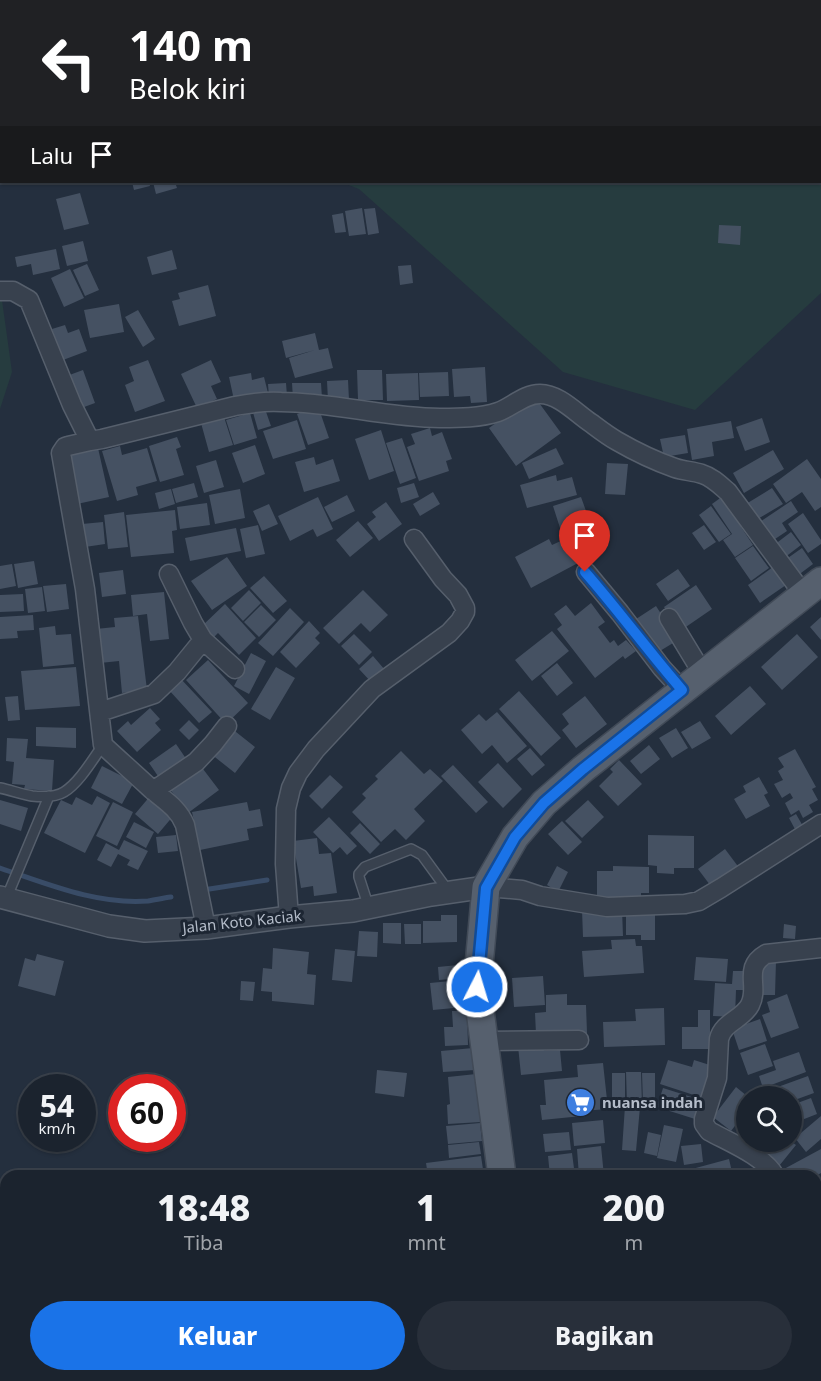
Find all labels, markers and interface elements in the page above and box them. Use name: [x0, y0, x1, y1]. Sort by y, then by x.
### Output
text: 140 m: [129, 16, 253, 73]
icon: left: [30, 24, 108, 102]
text: Belok kiri: [129, 70, 246, 107]
icon: arrive: [85, 138, 118, 171]
text: Lalu: [30, 140, 73, 170]
pin: [559, 510, 610, 572]
icon: arrive: [568, 519, 601, 552]
street label: Jalan Koto Kaciak: [179, 905, 303, 937]
position arrow: [445, 955, 509, 1019]
speed limit sign: 60: [108, 1074, 186, 1152]
text: 54: [40, 1085, 74, 1126]
map controls: [736, 1086, 802, 1152]
button: search: [736, 1086, 802, 1152]
supermarket icon: nuansa indah: [565, 1087, 597, 1119]
place label: nuansa indah: [602, 1092, 703, 1112]
text: km/h: [39, 1118, 75, 1138]
text: 18:48: [157, 1183, 250, 1232]
text: 1: [416, 1183, 437, 1232]
text: 200: [603, 1183, 665, 1232]
text: Tiba: [184, 1229, 224, 1256]
text: mnt: [407, 1229, 446, 1256]
text: m: [624, 1229, 643, 1256]
button: Keluar: [30, 1301, 405, 1370]
button: Bagikan: [417, 1301, 792, 1370]

